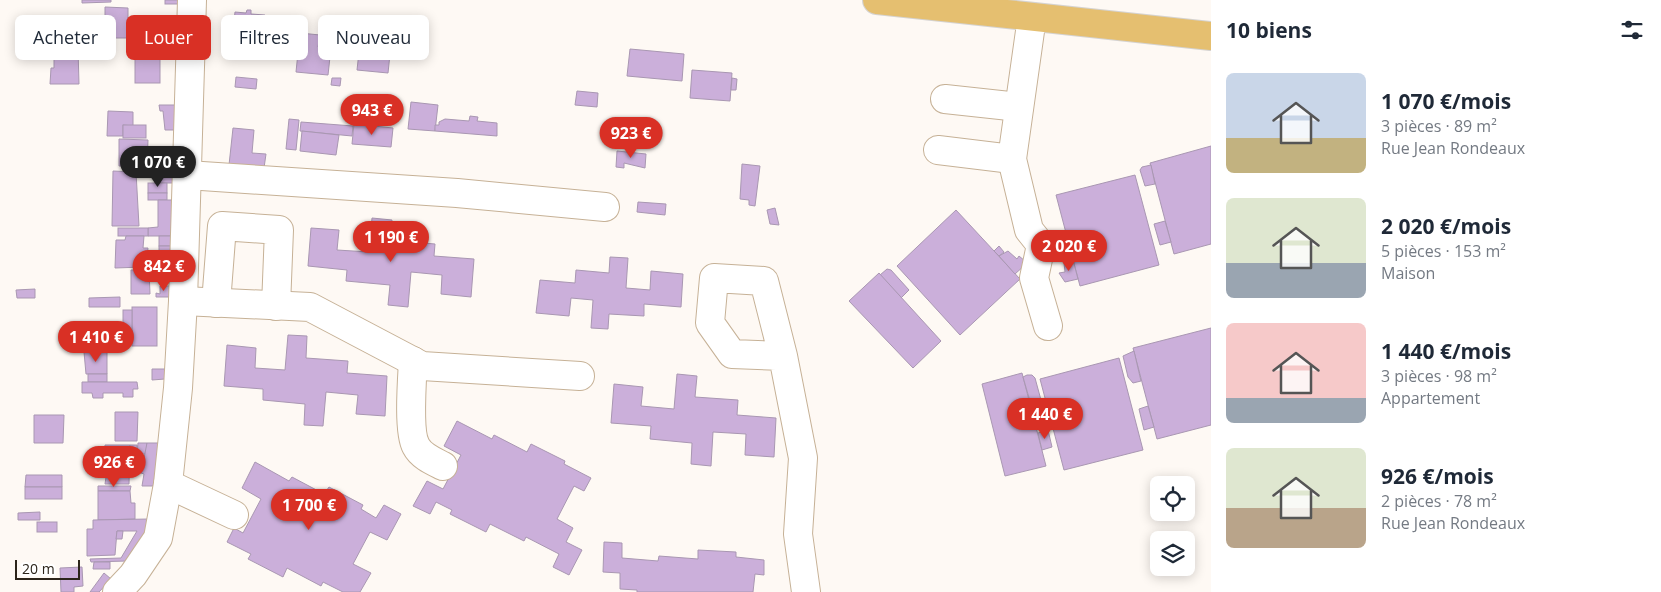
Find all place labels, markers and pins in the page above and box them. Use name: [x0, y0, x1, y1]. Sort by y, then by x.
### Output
pin: 943 €: [337, 94, 407, 136]
pin: 923 €: [596, 116, 666, 159]
pin: 1 070 €: [112, 146, 204, 188]
pin: 1 190 €: [345, 220, 437, 263]
pin: 2 020 €: [1023, 230, 1115, 272]
pin: 842 €: [129, 250, 199, 292]
pin: 1 410 €: [50, 320, 142, 363]
pin: 1 440 €: [999, 398, 1091, 440]
pin: 926 €: [79, 446, 149, 488]
pin: 1 700 €: [263, 488, 355, 531]

